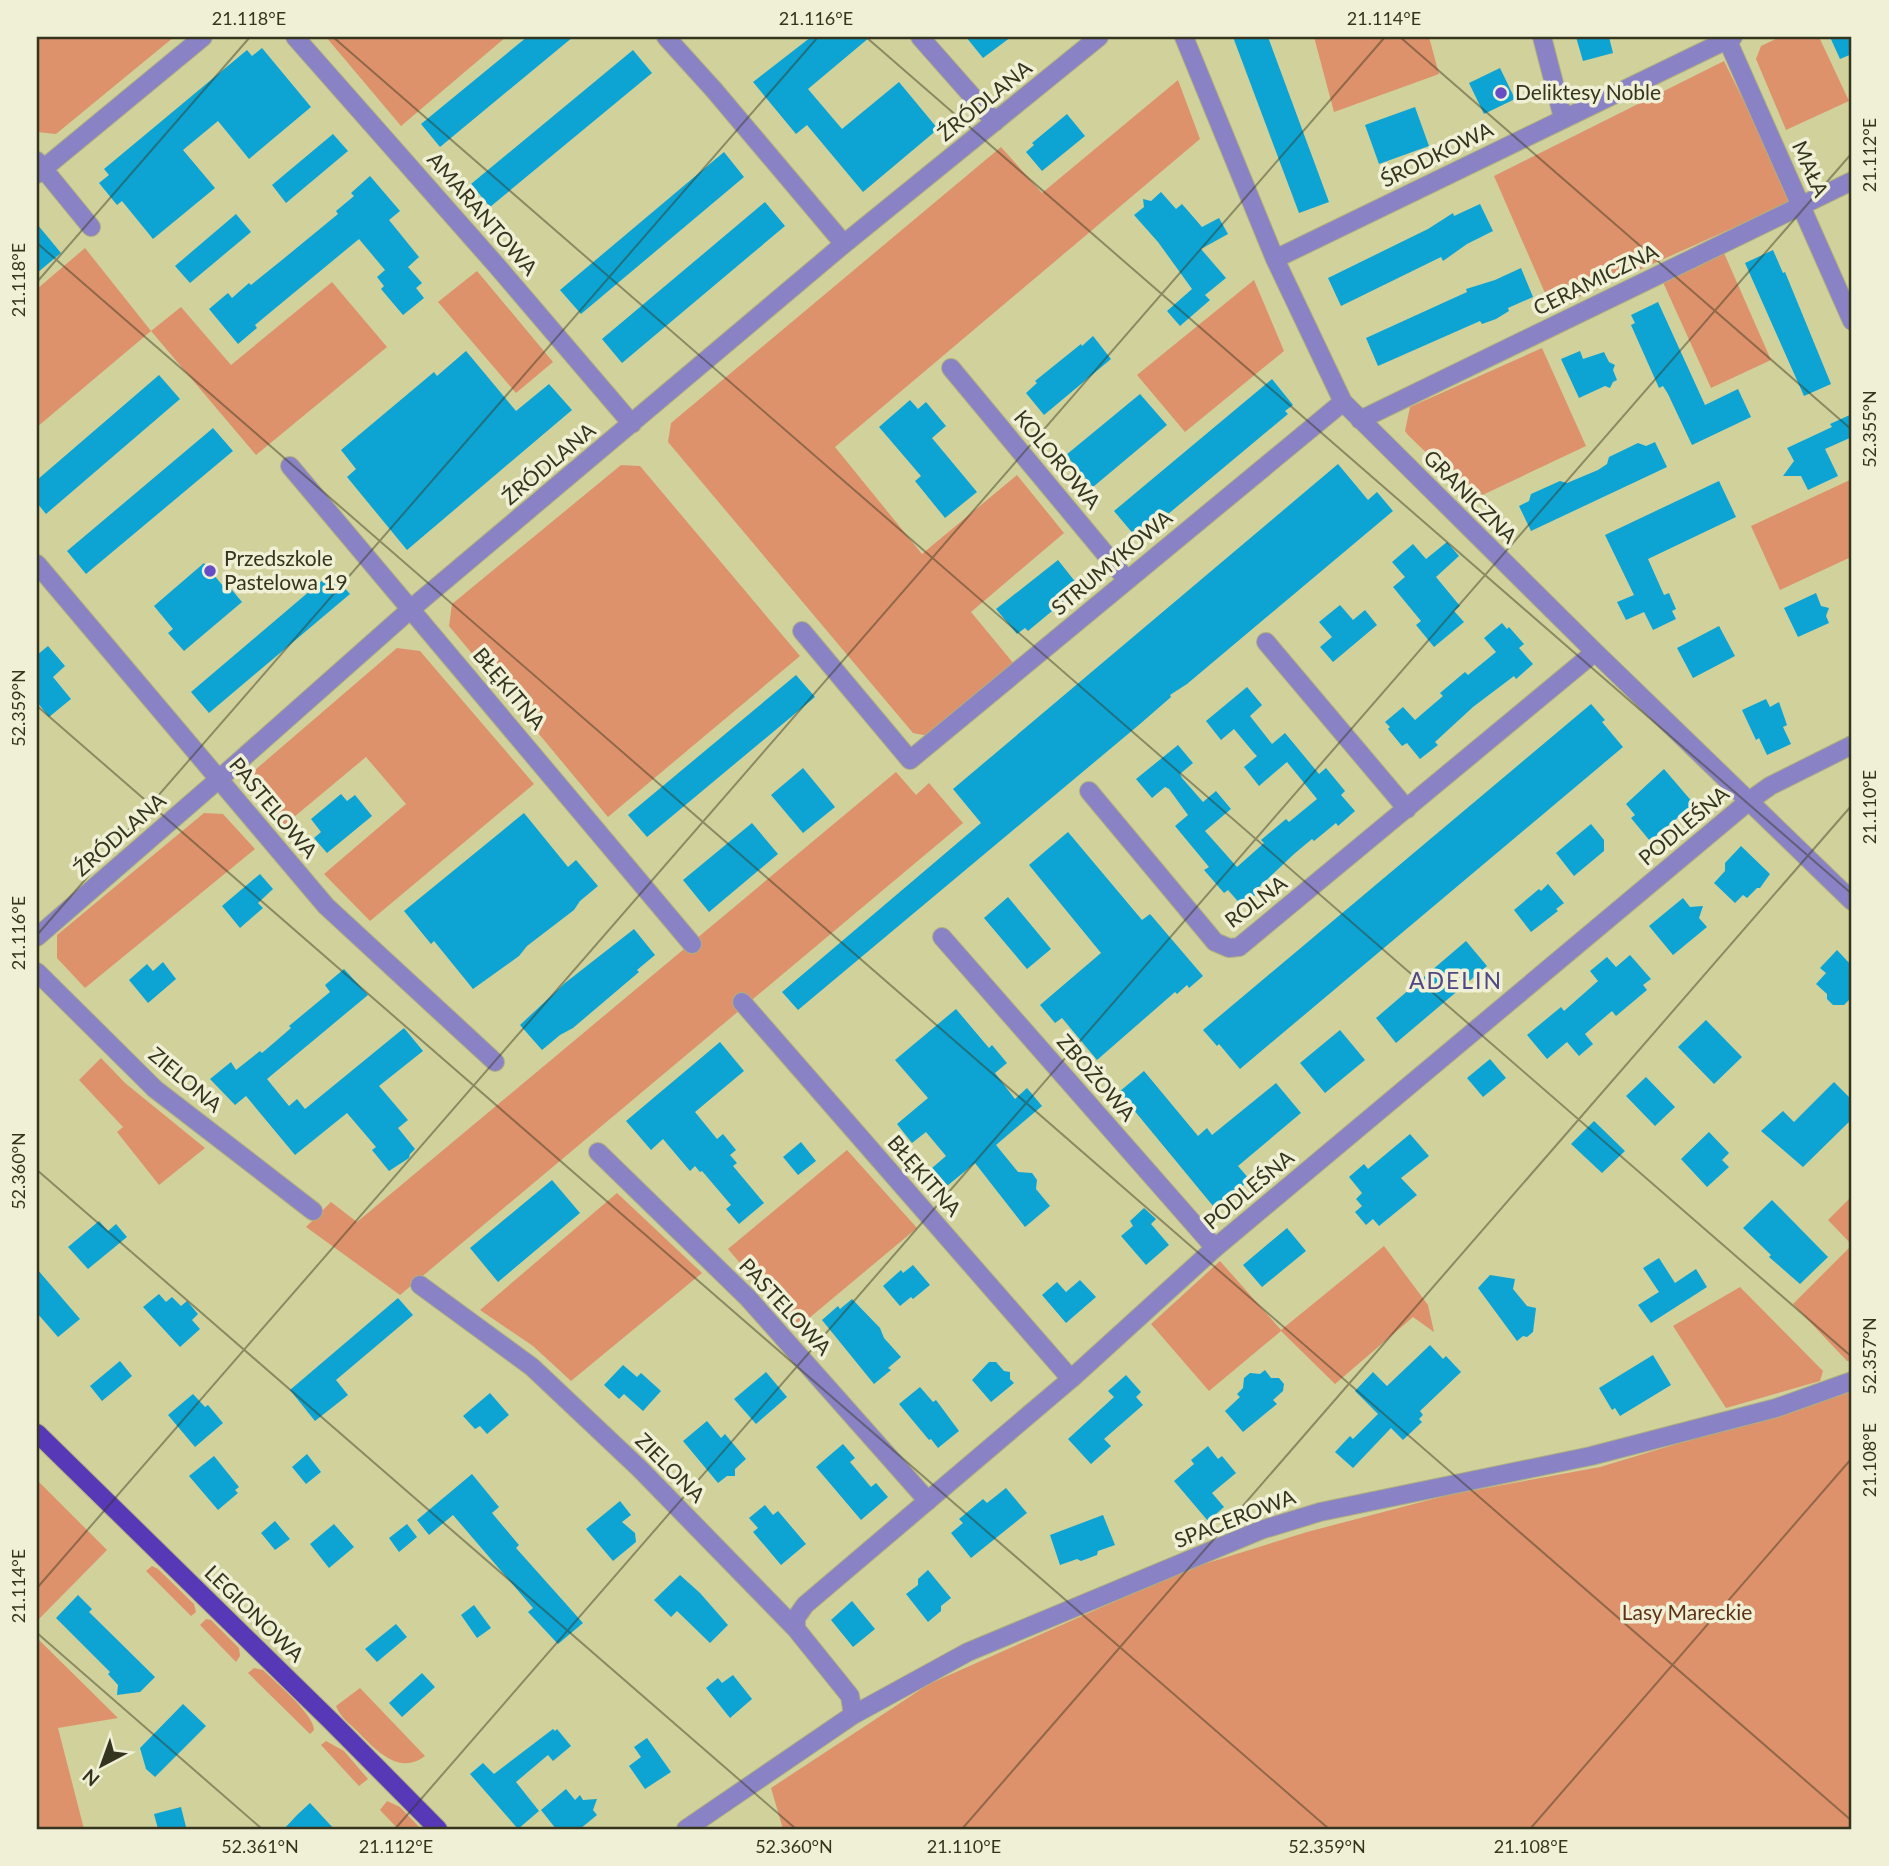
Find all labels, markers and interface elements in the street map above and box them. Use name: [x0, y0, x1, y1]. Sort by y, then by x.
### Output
text: 21.118°E: [212, 7, 286, 29]
text: 21.116°E: [779, 7, 853, 29]
text: 21.114°E: [1347, 7, 1421, 29]
street label: ŹRÓDLANA: [932, 54, 1037, 145]
place label: Deliktesy Noble: [1515, 79, 1661, 104]
marker: Deliktesy Noble: [1493, 85, 1509, 101]
street label: ŚRODKOWA: [1376, 115, 1497, 192]
text: 21.112°E: [1858, 118, 1880, 192]
street label: MAŁA: [1788, 136, 1835, 201]
street label: AMARANTOWA: [423, 146, 544, 280]
street label: CERAMICZNA: [1529, 237, 1663, 320]
text: 21.118°E: [7, 243, 29, 317]
text: 52.355°N: [1858, 390, 1880, 468]
street label: KOLOROWA: [1010, 405, 1107, 514]
street label: ŹRÓDLANA: [496, 416, 600, 509]
street label: GRANICZNA: [1419, 444, 1523, 548]
street label: STRUMYKOWA: [1046, 504, 1177, 619]
place label: Przedszkole Pastelowa 19: [224, 545, 348, 594]
marker: Przedszkole Pastelowa 19: [202, 563, 218, 579]
street label: BŁĘKITNA: [469, 642, 552, 735]
text: 52.359°N: [7, 669, 29, 747]
street label: PASTELOWA: [225, 752, 324, 863]
text: 21.110°E: [1858, 770, 1880, 844]
street label: PODLEŚNA: [1633, 779, 1734, 870]
street label: ŹRÓDLANA: [68, 787, 171, 881]
street label: ROLNA: [1219, 869, 1292, 932]
text: 21.116°E: [7, 896, 29, 970]
district label: ADELIN: [1409, 966, 1503, 994]
street label: ZBOŻOWA: [1053, 1029, 1142, 1126]
street label: ZIELONA: [144, 1041, 228, 1117]
street label: BŁĘKITNA: [883, 1129, 968, 1221]
text: 52.360°N: [7, 1132, 29, 1210]
street label: PODLEŚNA: [1198, 1143, 1299, 1234]
street label: PASTELOWA: [735, 1252, 838, 1360]
text: 52.357°N: [1858, 1317, 1880, 1395]
text: 21.108°E: [1858, 1423, 1880, 1497]
street label: ZIELONA: [631, 1427, 711, 1507]
street label: SPACEROWA: [1170, 1483, 1299, 1552]
text: 21.114°E: [7, 1549, 29, 1623]
street label: LEGIONOWA: [200, 1559, 310, 1667]
park label: Lasy Mareckie: [1622, 1599, 1752, 1624]
north arrow: [66, 1730, 136, 1800]
text: N: [77, 1765, 104, 1792]
text: 52.361°N: [221, 1835, 299, 1857]
text: 21.112°E: [359, 1835, 433, 1857]
text: 52.360°N: [755, 1835, 833, 1857]
text: 21.110°E: [927, 1835, 1001, 1857]
text: 52.359°N: [1288, 1835, 1366, 1857]
text: 21.108°E: [1494, 1835, 1568, 1857]

